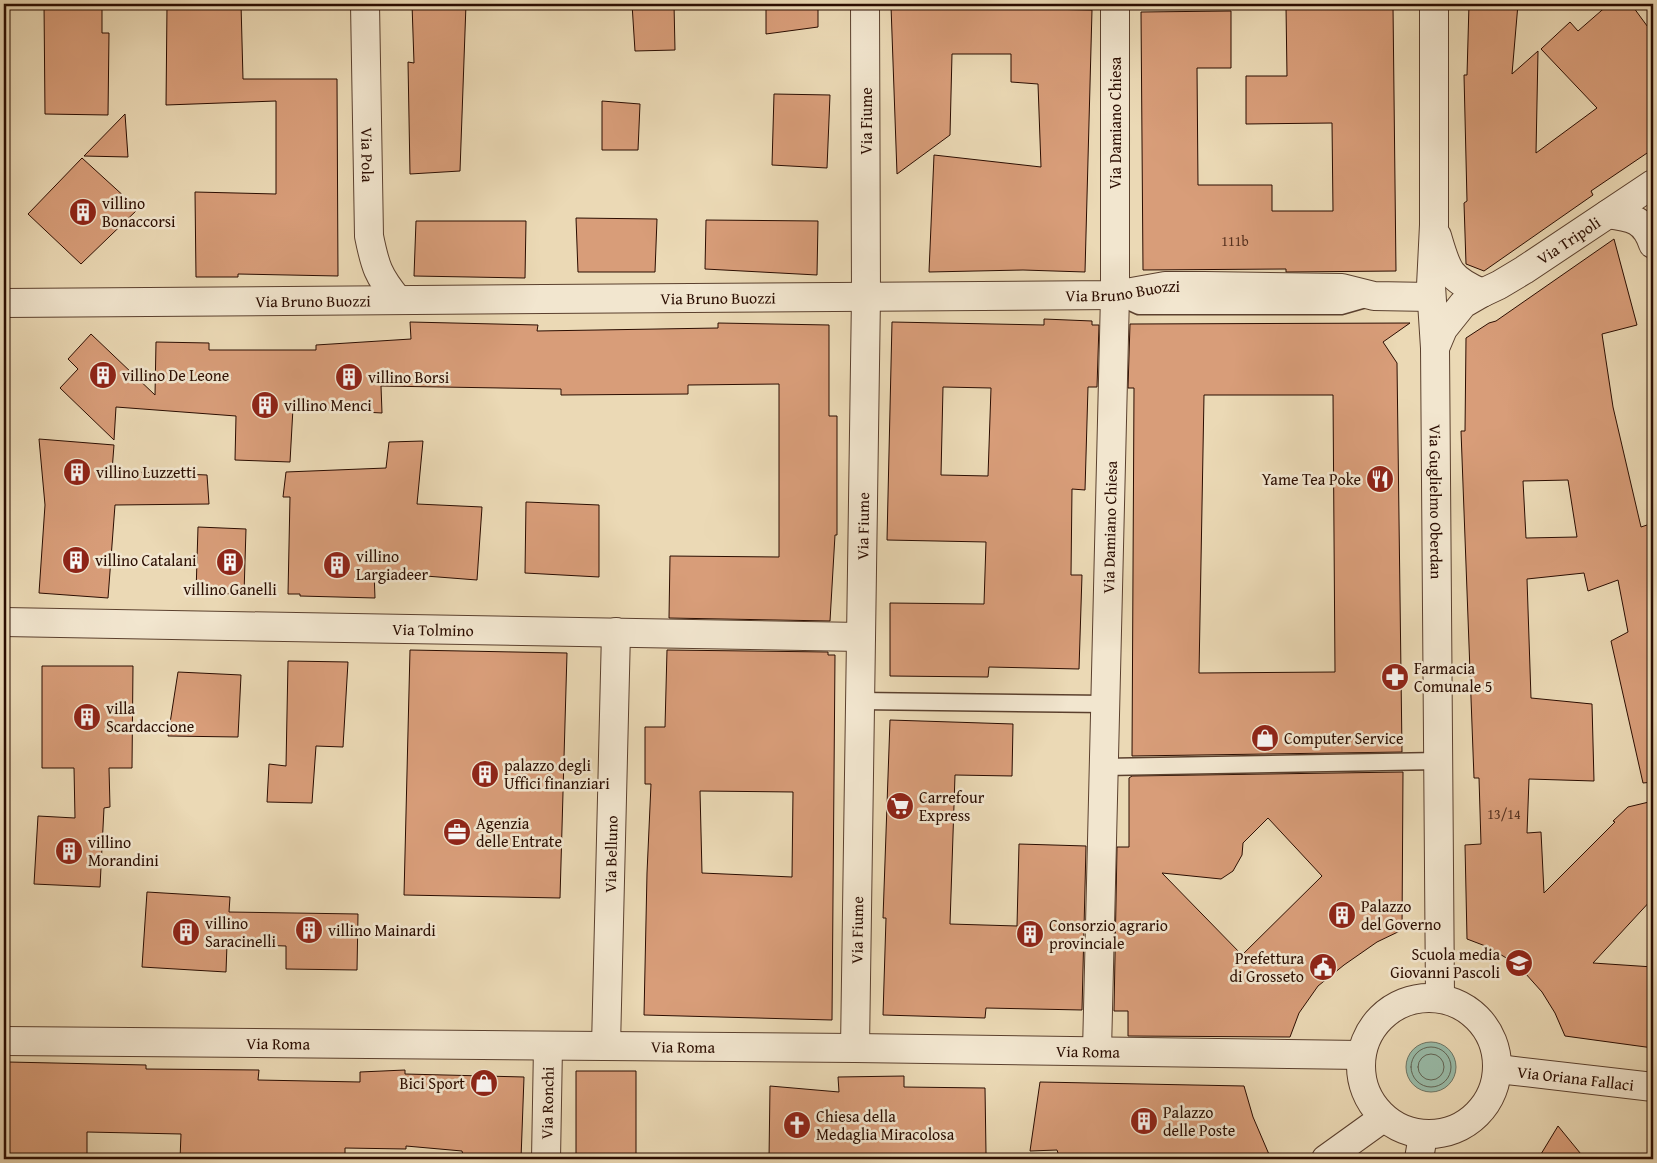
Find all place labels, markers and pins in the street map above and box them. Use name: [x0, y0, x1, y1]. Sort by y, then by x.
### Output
place label: villino Bonaccorsi: [102, 191, 176, 233]
building icon: villino Bonaccorsi: [68, 197, 98, 227]
building icon: villino De Leone: [88, 360, 118, 390]
building icon: villino Borsi: [334, 362, 364, 392]
place label: villino De Leone: [122, 363, 229, 387]
place label: villino Borsi: [368, 365, 450, 389]
building icon: villino Menci: [250, 390, 280, 420]
place label: villino Menci: [284, 393, 372, 417]
building icon: villino Luzzetti: [62, 457, 92, 487]
place label: villino Luzzetti: [96, 460, 197, 484]
restaurant icon: Yame Tea Poke: [1365, 464, 1395, 494]
place label: Yame Tea Poke: [1262, 467, 1361, 491]
place label: villino Largiadeer: [356, 544, 429, 586]
building icon: villino Catalani: [61, 545, 91, 575]
building icon: villino Ganelli: [215, 547, 245, 577]
place label: villino Catalani: [95, 548, 197, 572]
building icon: villino Largiadeer: [322, 550, 352, 580]
place label: villino Ganelli: [183, 577, 277, 601]
place label: Farmacia Comunale 5: [1414, 656, 1492, 698]
pharmacy icon: Farmacia Comunale 5: [1380, 662, 1410, 692]
place label: villa Scardaccione: [106, 696, 194, 738]
building icon: villa Scardaccione: [72, 702, 102, 732]
shop icon: Computer Service: [1250, 723, 1280, 753]
place label: Computer Service: [1284, 726, 1403, 750]
place label: palazzo degli Uffici finanziari: [504, 753, 610, 795]
building icon: palazzo degli Uffici finanziari: [470, 759, 500, 789]
place label: Carrefour Express: [919, 785, 985, 827]
supermarket icon: Carrefour Express: [885, 791, 915, 821]
place label: Agenzia delle Entrate: [476, 811, 562, 853]
office icon: Agenzia delle Entrate: [442, 817, 472, 847]
place label: villino Morandini: [88, 830, 159, 872]
building icon: villino Morandini: [54, 836, 84, 866]
place label: Palazzo del Governo: [1361, 894, 1441, 936]
building icon: Palazzo del Governo: [1327, 900, 1357, 930]
place label: villino Saracinelli: [205, 911, 276, 953]
place label: Consorzio agrario provinciale: [1049, 913, 1168, 955]
building icon: villino Mainardi: [294, 915, 324, 945]
building icon: villino Saracinelli: [171, 917, 201, 947]
place label: villino Mainardi: [328, 918, 436, 942]
building icon: Consorzio agrario provinciale: [1015, 919, 1045, 949]
place label: Scuola media Giovanni Pascoli: [1390, 942, 1501, 984]
place label: Prefettura di Grosseto: [1229, 946, 1304, 988]
school or university icon: Scuola media Giovanni Pascoli: [1504, 948, 1534, 978]
public building icon: Prefettura di Grosseto: [1308, 952, 1338, 982]
shop icon: Bici Sport: [469, 1068, 499, 1098]
place label: Bici Sport: [399, 1071, 465, 1095]
place label: Palazzo delle Poste: [1163, 1100, 1235, 1142]
place label: Chiesa della Medaglia Miracolosa: [816, 1104, 955, 1146]
building icon: Palazzo delle Poste: [1129, 1106, 1159, 1136]
church icon: Chiesa della Medaglia Miracolosa: [782, 1110, 812, 1140]

